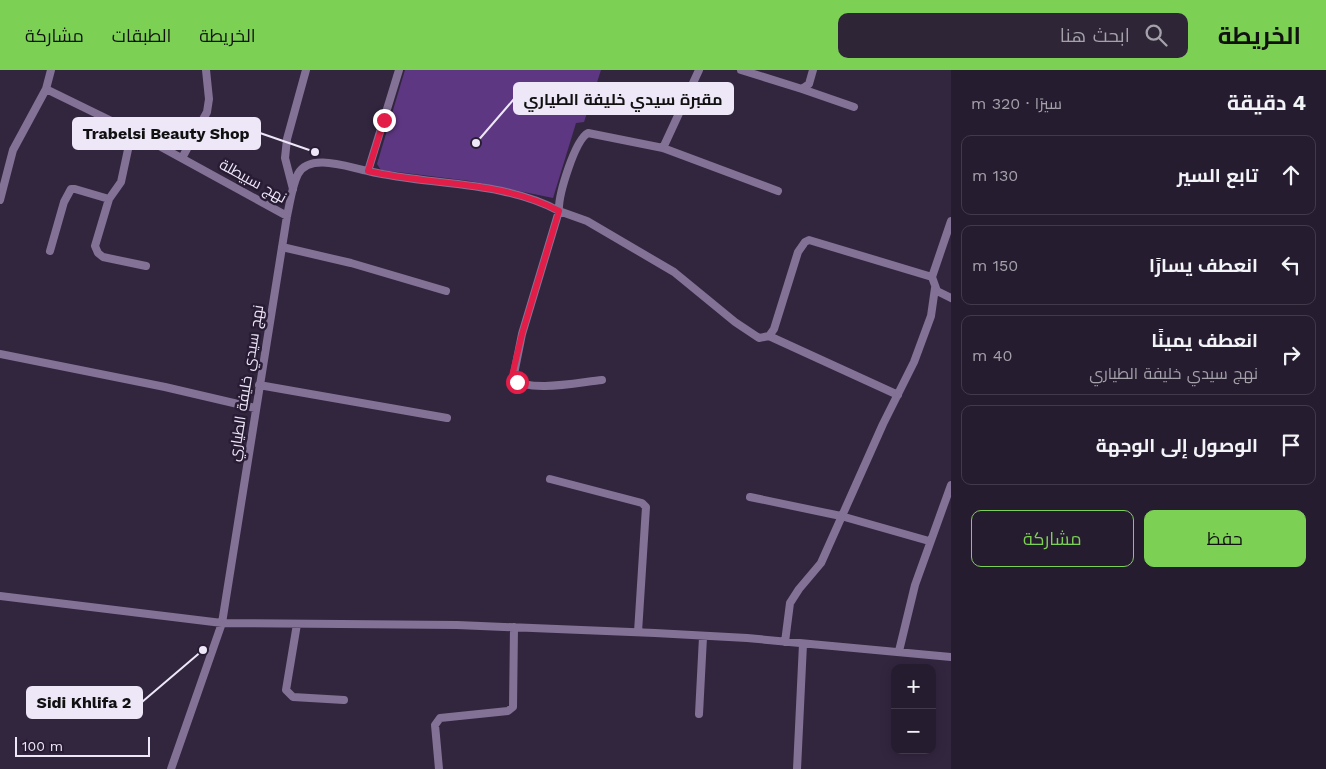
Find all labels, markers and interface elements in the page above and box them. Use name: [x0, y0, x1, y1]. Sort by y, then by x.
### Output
search box: [838, 13, 1188, 58]
icon: search: [1142, 21, 1170, 49]
text: الخريطة: [1218, 22, 1301, 50]
text: ابحث هنا: [1060, 24, 1130, 47]
text: مشاركة: [25, 25, 84, 46]
text: الطبقات: [112, 25, 171, 46]
text: الخريطة: [199, 25, 256, 46]
callout: مقبرة سيدي خليفة الطياري: [514, 83, 733, 114]
text: مقبرة سيدي خليفة الطياري: [524, 90, 722, 112]
text: 4 دقيقة: [1227, 90, 1306, 115]
text: سيرًا · 320 m: [971, 94, 1062, 113]
route end: [373, 109, 396, 132]
callout: Trabelsi Beauty Shop: [73, 118, 260, 149]
text: Trabelsi Beauty Shop: [82, 124, 250, 143]
street label: نهج سبيطلة: [215, 155, 290, 209]
icon: ahead: [1277, 161, 1305, 189]
text: تابع السير: [1177, 164, 1258, 187]
text: 130 m: [972, 166, 1018, 185]
icon: left: [1277, 251, 1305, 279]
text: انعطف يسارًا: [1149, 254, 1258, 277]
text: 150 m: [972, 256, 1018, 275]
street label: نهج سيدي خليفة الطياري: [225, 303, 270, 463]
text: انعطف يمينًا: [1151, 329, 1258, 352]
icon: right: [1277, 341, 1305, 369]
text: 40 m: [972, 346, 1012, 365]
text: نهج سيدي خليفة الطياري: [1089, 364, 1258, 383]
route start: [506, 371, 529, 394]
icon: arrive: [1277, 431, 1305, 459]
text: الوصول إلى الوجهة: [1096, 434, 1258, 457]
button: مشاركة: [971, 510, 1134, 567]
button: حفظ: [1144, 510, 1306, 567]
map controls: [891, 664, 936, 754]
button: +: [891, 664, 936, 709]
callout: Sidi Khlifa 2: [27, 687, 142, 718]
text: Sidi Khlifa 2: [37, 693, 131, 712]
button: −: [891, 709, 936, 754]
scale bar: [15, 734, 150, 757]
text: 100 m: [22, 738, 63, 754]

